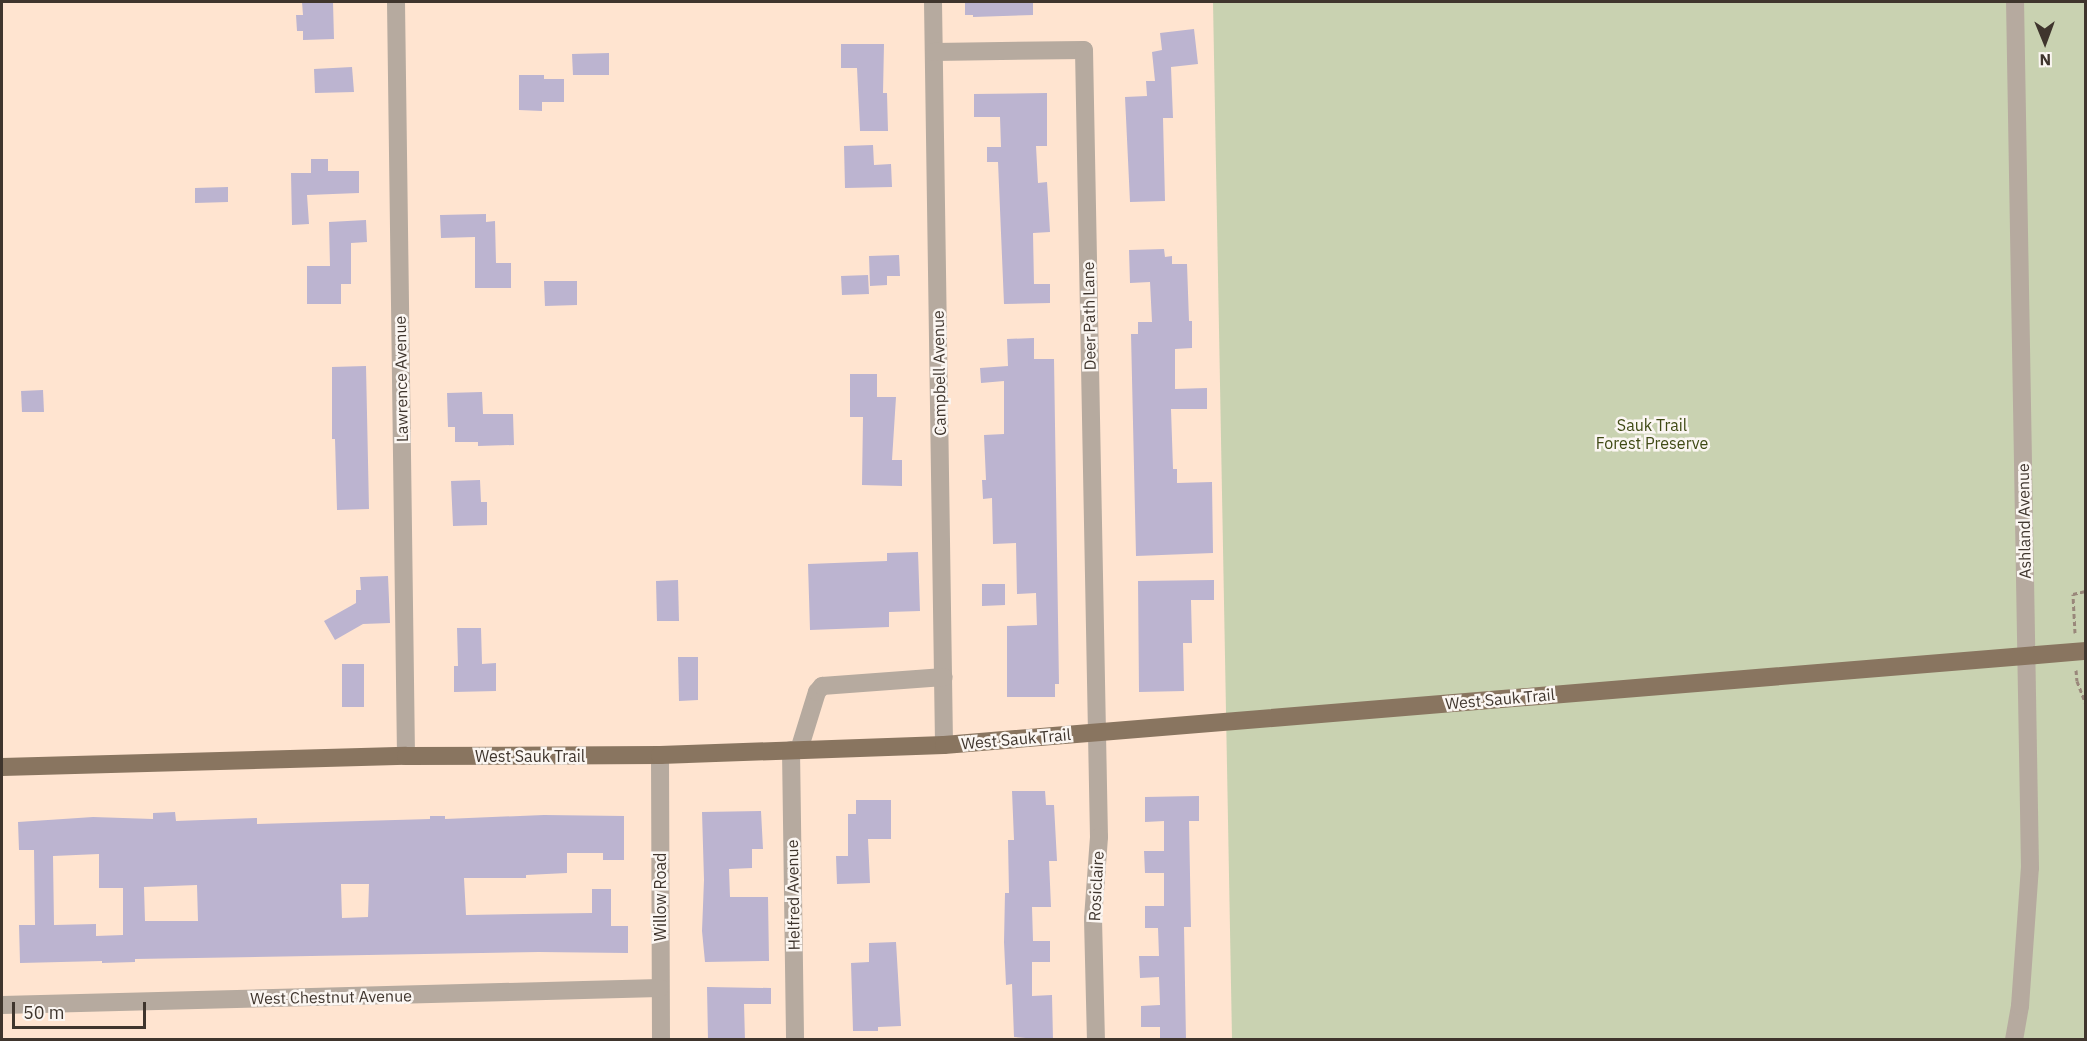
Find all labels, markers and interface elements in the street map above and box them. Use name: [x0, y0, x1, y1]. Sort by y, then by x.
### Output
north arrow: [2015, 12, 2075, 72]
text: N: [2039, 50, 2051, 70]
street label: Deer Path Lane: [1078, 261, 1100, 371]
street label: Campbell Avenue: [928, 310, 950, 436]
street label: Lawrence Avenue: [390, 316, 412, 442]
park label: Sauk Trail Forest Preserve: [1596, 415, 1708, 453]
street label: Ashland Avenue: [2013, 463, 2035, 579]
street label: West Sauk Trail: [1444, 685, 1556, 713]
street label: West Sauk Trail: [960, 725, 1072, 753]
street label: West Sauk Trail: [475, 746, 585, 766]
street label: Helfred Avenue: [782, 839, 804, 951]
street label: Rosiclaire: [1085, 850, 1107, 922]
street label: Willow Road: [650, 853, 670, 941]
street label: West Chestnut Avenue: [250, 986, 412, 1008]
scale bar: [15, 990, 148, 1028]
text: 50 m: [23, 1001, 65, 1024]

